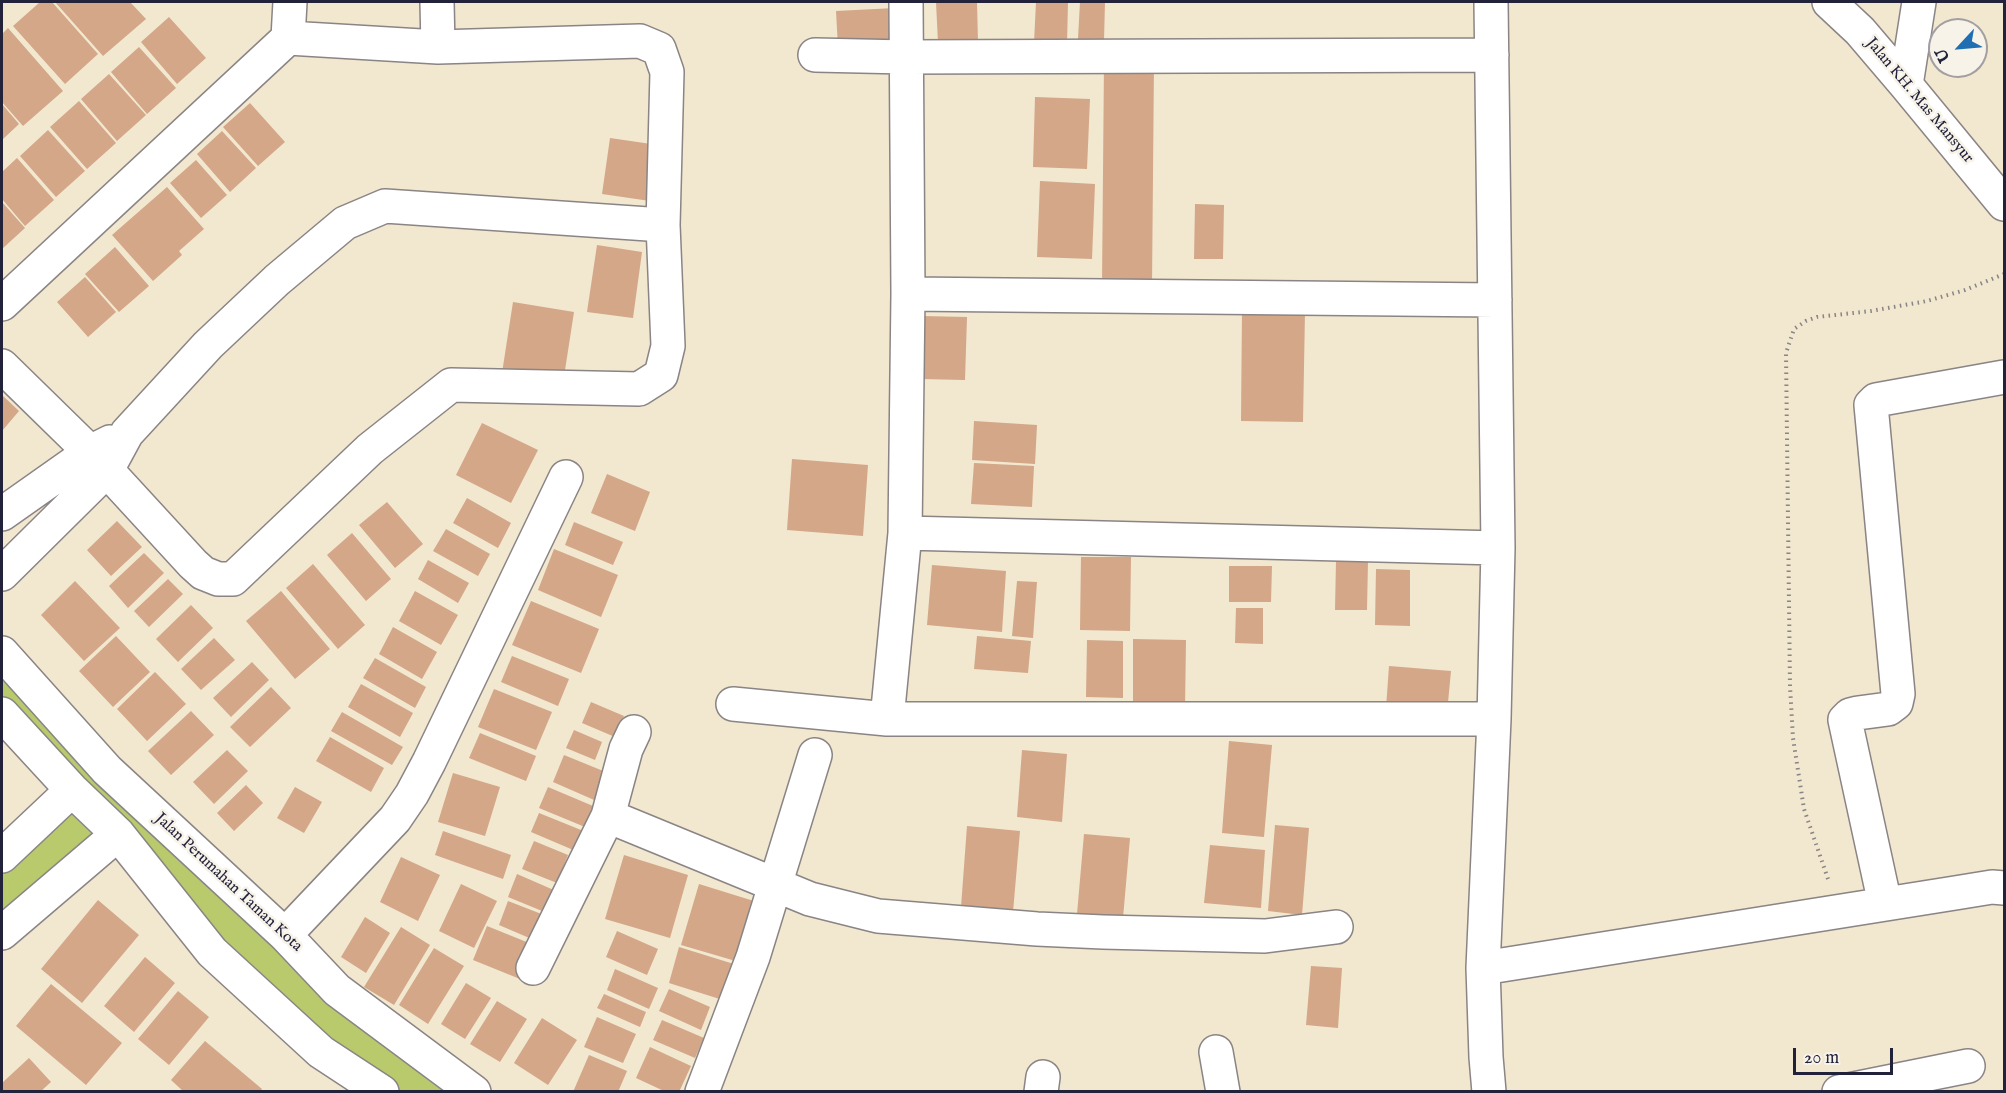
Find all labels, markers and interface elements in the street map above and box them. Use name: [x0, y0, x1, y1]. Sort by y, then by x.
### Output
north arrow: [1928, 18, 1988, 78]
street label: Jalan KH. Mas Mansyur: [1861, 34, 1977, 168]
text: U: [1932, 45, 1956, 65]
street label: Jalan Perumahan Taman Kota: [150, 810, 306, 956]
scale bar: [1796, 1036, 1896, 1074]
text: 20 m: [1804, 1047, 1839, 1070]

